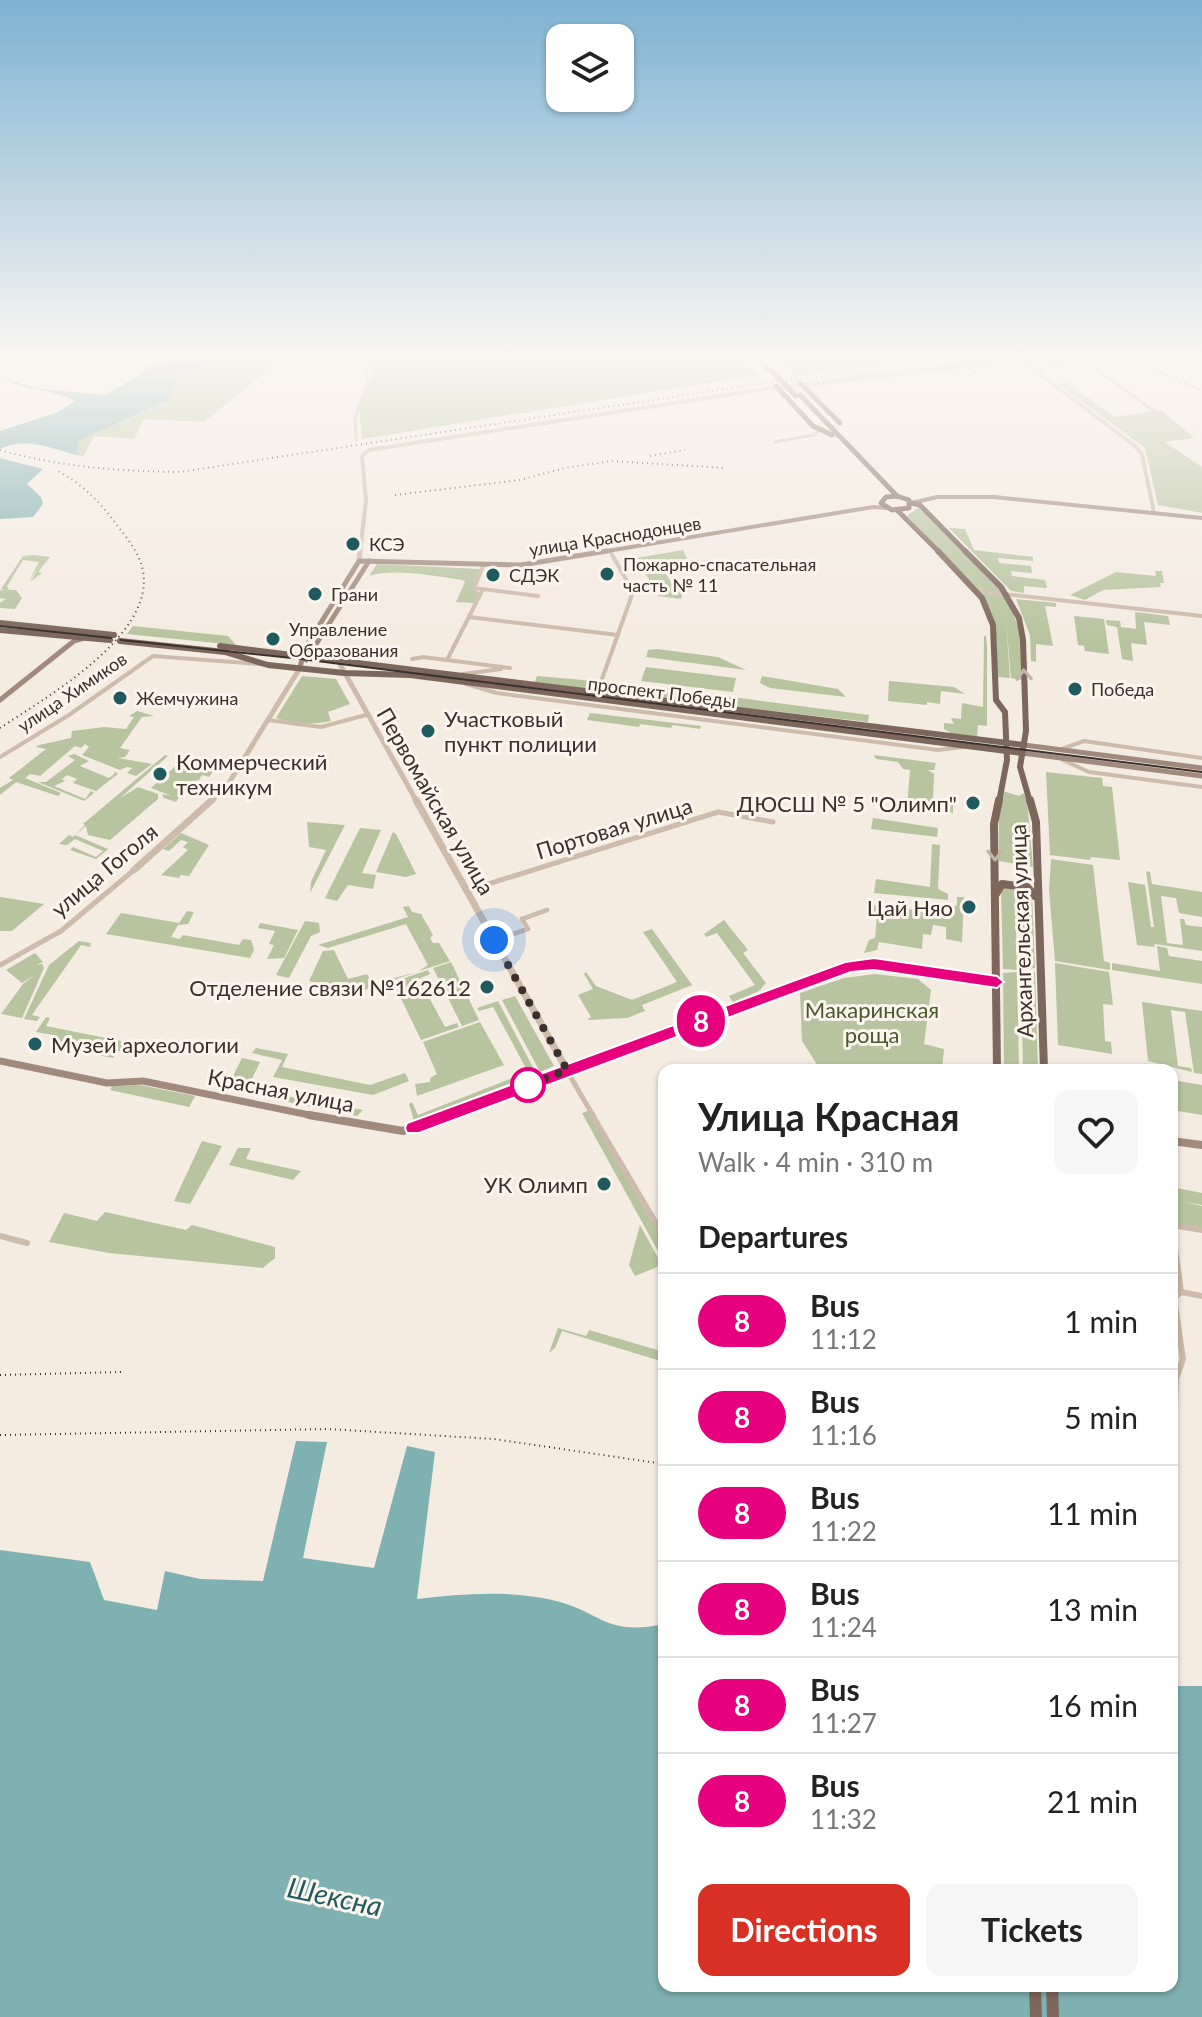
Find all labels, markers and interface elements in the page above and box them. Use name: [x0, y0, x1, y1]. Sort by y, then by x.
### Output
map controls: [546, 24, 634, 112]
button: layers: [546, 24, 634, 112]
street label: улица Краснодонцев: [527, 512, 703, 560]
place label: КСЭ: [369, 533, 405, 555]
marker: КСЭ: [344, 535, 362, 553]
place label: Пожарно-спасательная часть № 11: [623, 553, 816, 596]
place label: СДЭК: [509, 564, 559, 586]
marker: Пожарно-спасательная часть № 11: [598, 565, 616, 583]
marker: СДЭК: [484, 566, 502, 584]
place label: Грани: [331, 583, 378, 605]
marker: Грани: [306, 585, 324, 603]
place label: Управление Образования: [289, 618, 398, 661]
marker: Управление Образования: [264, 630, 282, 648]
street label: улица Химиков: [13, 647, 131, 737]
one-way arrow: [1016, 669, 1033, 681]
street label: проспект Победы: [587, 672, 737, 712]
place label: Победа: [1091, 678, 1154, 700]
marker: Победа: [1066, 680, 1084, 698]
place label: Жемчужина: [136, 687, 238, 709]
marker: Жемчужина: [111, 689, 129, 707]
street label: Первомайская улица: [371, 703, 501, 899]
place label: Участковый пункт полиции: [444, 705, 597, 757]
marker: Участковый пункт полиции: [419, 722, 437, 740]
place label: Коммерческий техникум: [176, 748, 328, 800]
marker: Коммерческий техникум: [151, 765, 169, 783]
place label: ДЮСШ № 5 "Олимп": [737, 790, 957, 817]
street label: Портовая улица: [533, 791, 695, 865]
marker: ДЮСШ № 5 "Олимп": [964, 794, 982, 812]
street label: улица Гоголя: [45, 818, 163, 922]
street label: Архангельская улица: [1004, 824, 1038, 1038]
one-way arrow: [986, 849, 1004, 862]
place label: Цай Няо: [867, 894, 953, 921]
marker: Цай Няо: [960, 898, 978, 916]
your location: [474, 920, 514, 960]
place label: Отделение связи №162612: [189, 974, 471, 1001]
marker: Отделение связи №162612: [478, 978, 496, 996]
line badge: 8: [675, 995, 727, 1047]
park label: Макаринская роща: [805, 996, 939, 1048]
text: 8: [693, 1004, 709, 1038]
place label: Музей археологии: [51, 1031, 239, 1058]
marker: Музей археологии: [26, 1035, 44, 1053]
street label: Красная улица: [206, 1063, 356, 1117]
unlabelled marker: [511, 1068, 545, 1102]
button: heart: [1054, 1090, 1138, 1174]
text: Улица Красная: [698, 1093, 959, 1139]
text: Walk · 4 min · 310 m: [698, 1146, 933, 1178]
place label: УК Олимп: [484, 1171, 588, 1198]
marker: УК Олимп: [595, 1175, 613, 1193]
text: Departures: [698, 1218, 848, 1254]
text: Bus: [810, 1287, 860, 1323]
text: 1 min: [1064, 1303, 1138, 1339]
text: 8: [734, 1304, 750, 1338]
text: 11:12: [810, 1323, 877, 1355]
text: Bus: [810, 1383, 860, 1419]
text: 5 min: [1064, 1399, 1138, 1435]
text: 8: [734, 1400, 750, 1434]
text: 11:16: [810, 1419, 877, 1451]
text: Bus: [810, 1479, 860, 1515]
text: 11 min: [1047, 1495, 1138, 1531]
text: 8: [734, 1496, 750, 1530]
text: 11:22: [810, 1515, 877, 1547]
text: Bus: [810, 1575, 860, 1611]
text: 13 min: [1047, 1591, 1138, 1627]
text: 8: [734, 1592, 750, 1626]
text: 11:24: [810, 1611, 877, 1643]
text: Bus: [810, 1671, 860, 1707]
text: 16 min: [1047, 1687, 1138, 1723]
text: 8: [734, 1688, 750, 1722]
text: 11:27: [810, 1707, 877, 1739]
text: Bus: [810, 1767, 860, 1803]
text: 21 min: [1047, 1783, 1138, 1819]
text: 8: [734, 1784, 750, 1818]
text: 11:32: [810, 1803, 877, 1835]
water label: Шексна: [285, 1869, 385, 1923]
button: Directions: [698, 1884, 910, 1976]
button: Tickets: [926, 1884, 1138, 1976]

